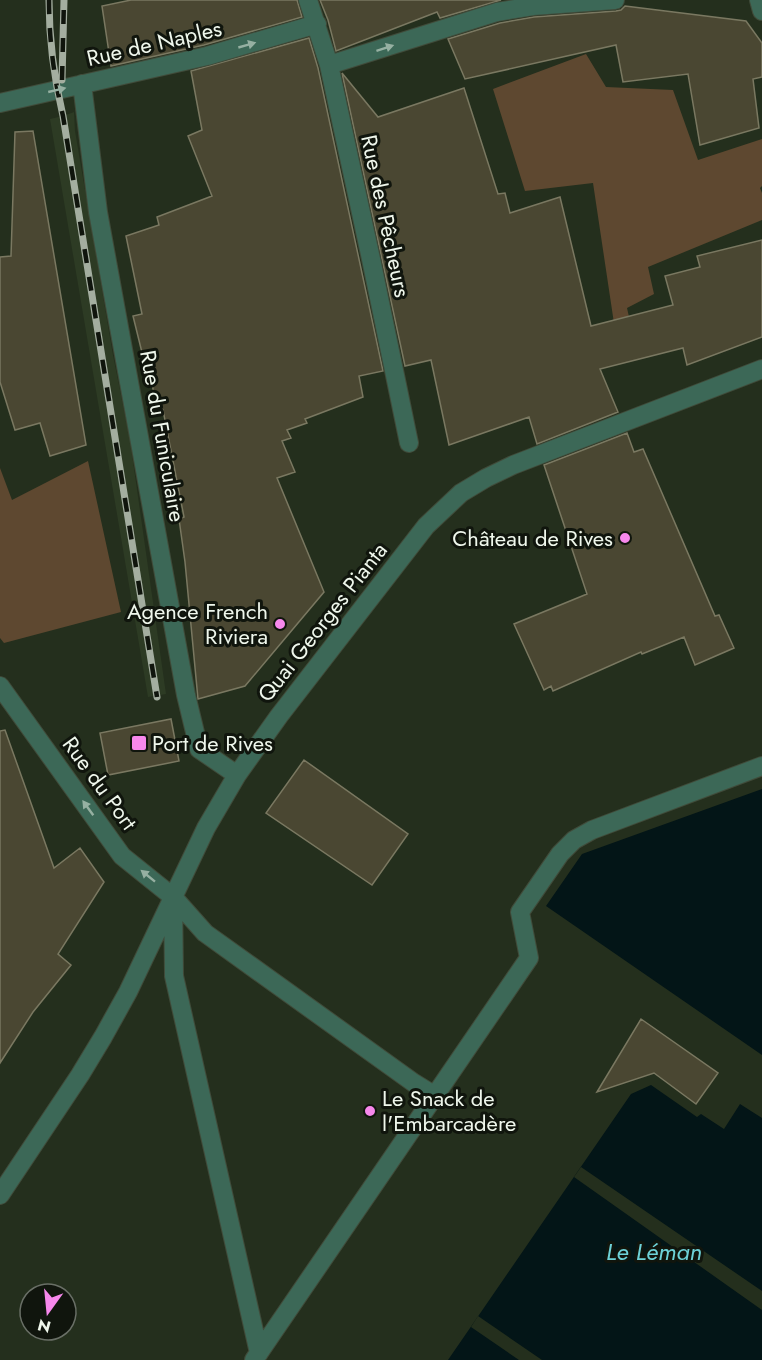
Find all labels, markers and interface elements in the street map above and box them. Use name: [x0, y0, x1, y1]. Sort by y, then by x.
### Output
street label: Rue de Naples: [83, 12, 225, 74]
one-way arrow: [238, 40, 256, 49]
one-way arrow: [376, 43, 394, 52]
one-way arrow: [48, 85, 67, 94]
street label: Rue des Pêcheurs: [353, 132, 419, 300]
street label: Rue du Funiculaire: [132, 348, 194, 524]
place label: Château de Rives: [452, 522, 613, 554]
marker: Château de Rives: [618, 531, 632, 545]
street label: Quai Georges Pianta: [250, 535, 394, 709]
place label: Agence French Riviera: [127, 595, 268, 652]
marker: Agence French Riviera: [273, 617, 287, 631]
place label: Port de Rives: [152, 727, 273, 759]
street label: Rue du Port: [55, 730, 145, 837]
marker: Port de Rives: [130, 734, 148, 752]
one-way arrow: [82, 801, 94, 817]
one-way arrow: [140, 871, 155, 883]
place label: Le Snack de l'Embarcadère: [382, 1082, 516, 1139]
marker: Le Snack de l'Embarcadère: [363, 1104, 377, 1118]
water label: Le Léman: [606, 1234, 702, 1269]
north arrow: [18, 1282, 78, 1342]
text: N: [35, 1313, 53, 1339]

